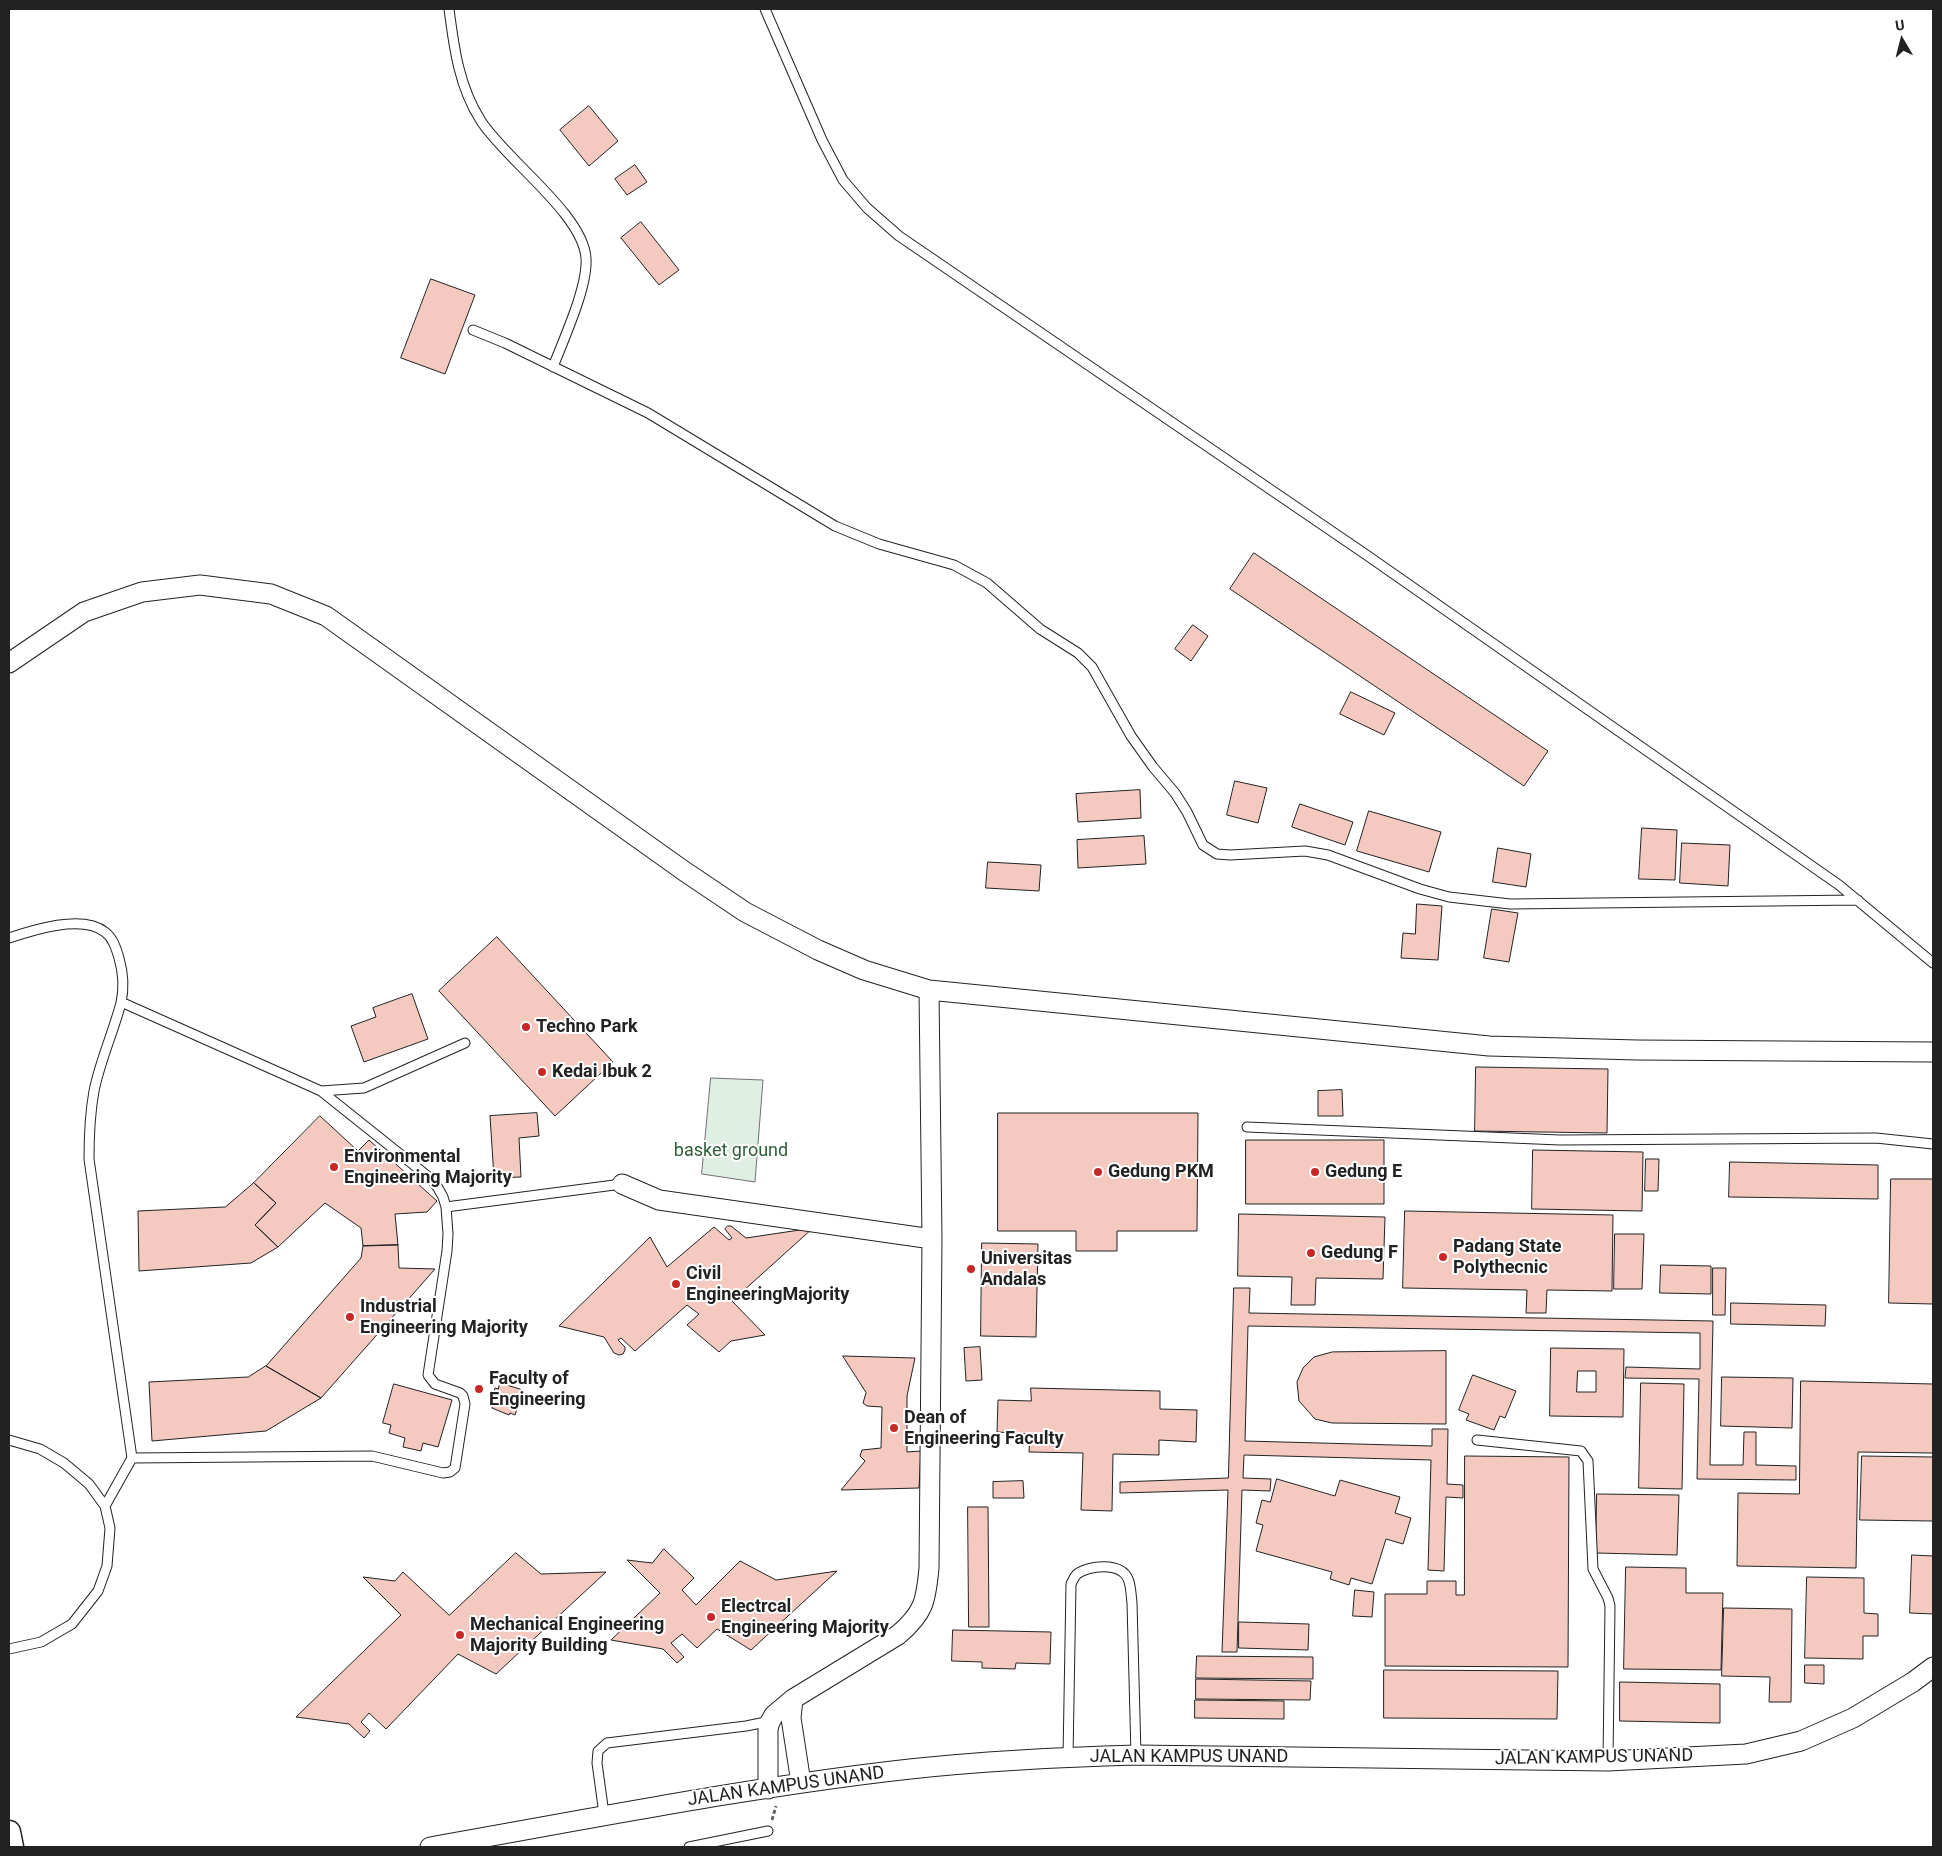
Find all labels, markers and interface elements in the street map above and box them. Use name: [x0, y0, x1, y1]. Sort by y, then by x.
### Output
north arrow: [1877, 15, 1927, 65]
text: U: [1894, 17, 1906, 34]
place label: Techno Park: [536, 1016, 638, 1038]
marker: Techno Park: [520, 1021, 532, 1033]
place label: Kedai Ibuk 2: [552, 1061, 652, 1083]
marker: Kedai Ibuk 2: [536, 1066, 548, 1078]
park label: basket ground: [674, 1140, 788, 1162]
place label: Environmental Engineering Majority: [344, 1146, 512, 1188]
marker: Environmental Engineering Majority: [328, 1161, 340, 1173]
place label: Gedung PKM: [1108, 1161, 1214, 1183]
place label: Gedung E: [1325, 1161, 1402, 1183]
marker: Gedung PKM: [1092, 1166, 1104, 1178]
marker: Gedung E: [1309, 1166, 1321, 1178]
place label: Padang State Polythecnic: [1453, 1236, 1561, 1278]
place label: Gedung F: [1321, 1242, 1398, 1264]
marker: Gedung F: [1305, 1247, 1317, 1259]
place label: Universitas Andalas: [981, 1248, 1072, 1290]
marker: Padang State Polythecnic: [1437, 1251, 1449, 1263]
place label: Civil EngineeringMajority: [686, 1263, 849, 1306]
marker: Universitas Andalas: [965, 1263, 977, 1275]
marker: Civil EngineeringMajority: [670, 1278, 682, 1290]
place label: Industrial Engineering Majority: [360, 1296, 528, 1338]
marker: Industrial Engineering Majority: [344, 1311, 356, 1323]
place label: Faculty of Engineering: [489, 1368, 586, 1410]
marker: Faculty of Engineering: [473, 1383, 485, 1395]
place label: Dean of Engineering Faculty: [904, 1407, 1064, 1450]
marker: Dean of Engineering Faculty: [888, 1422, 900, 1434]
place label: Electrcal Engineering Majority: [721, 1596, 889, 1638]
marker: Electrcal Engineering Majority: [705, 1611, 717, 1623]
place label: Mechanical Engineering Majority Building: [470, 1614, 664, 1656]
marker: Mechanical Engineering Majority Building: [454, 1629, 466, 1641]
street label: JALAN KAMPUS UNAND: [1495, 1745, 1693, 1771]
street label: JALAN KAMPUS UNAND: [1090, 1746, 1288, 1768]
street label: JALAN KAMPUS UNAND: [686, 1763, 886, 1811]

